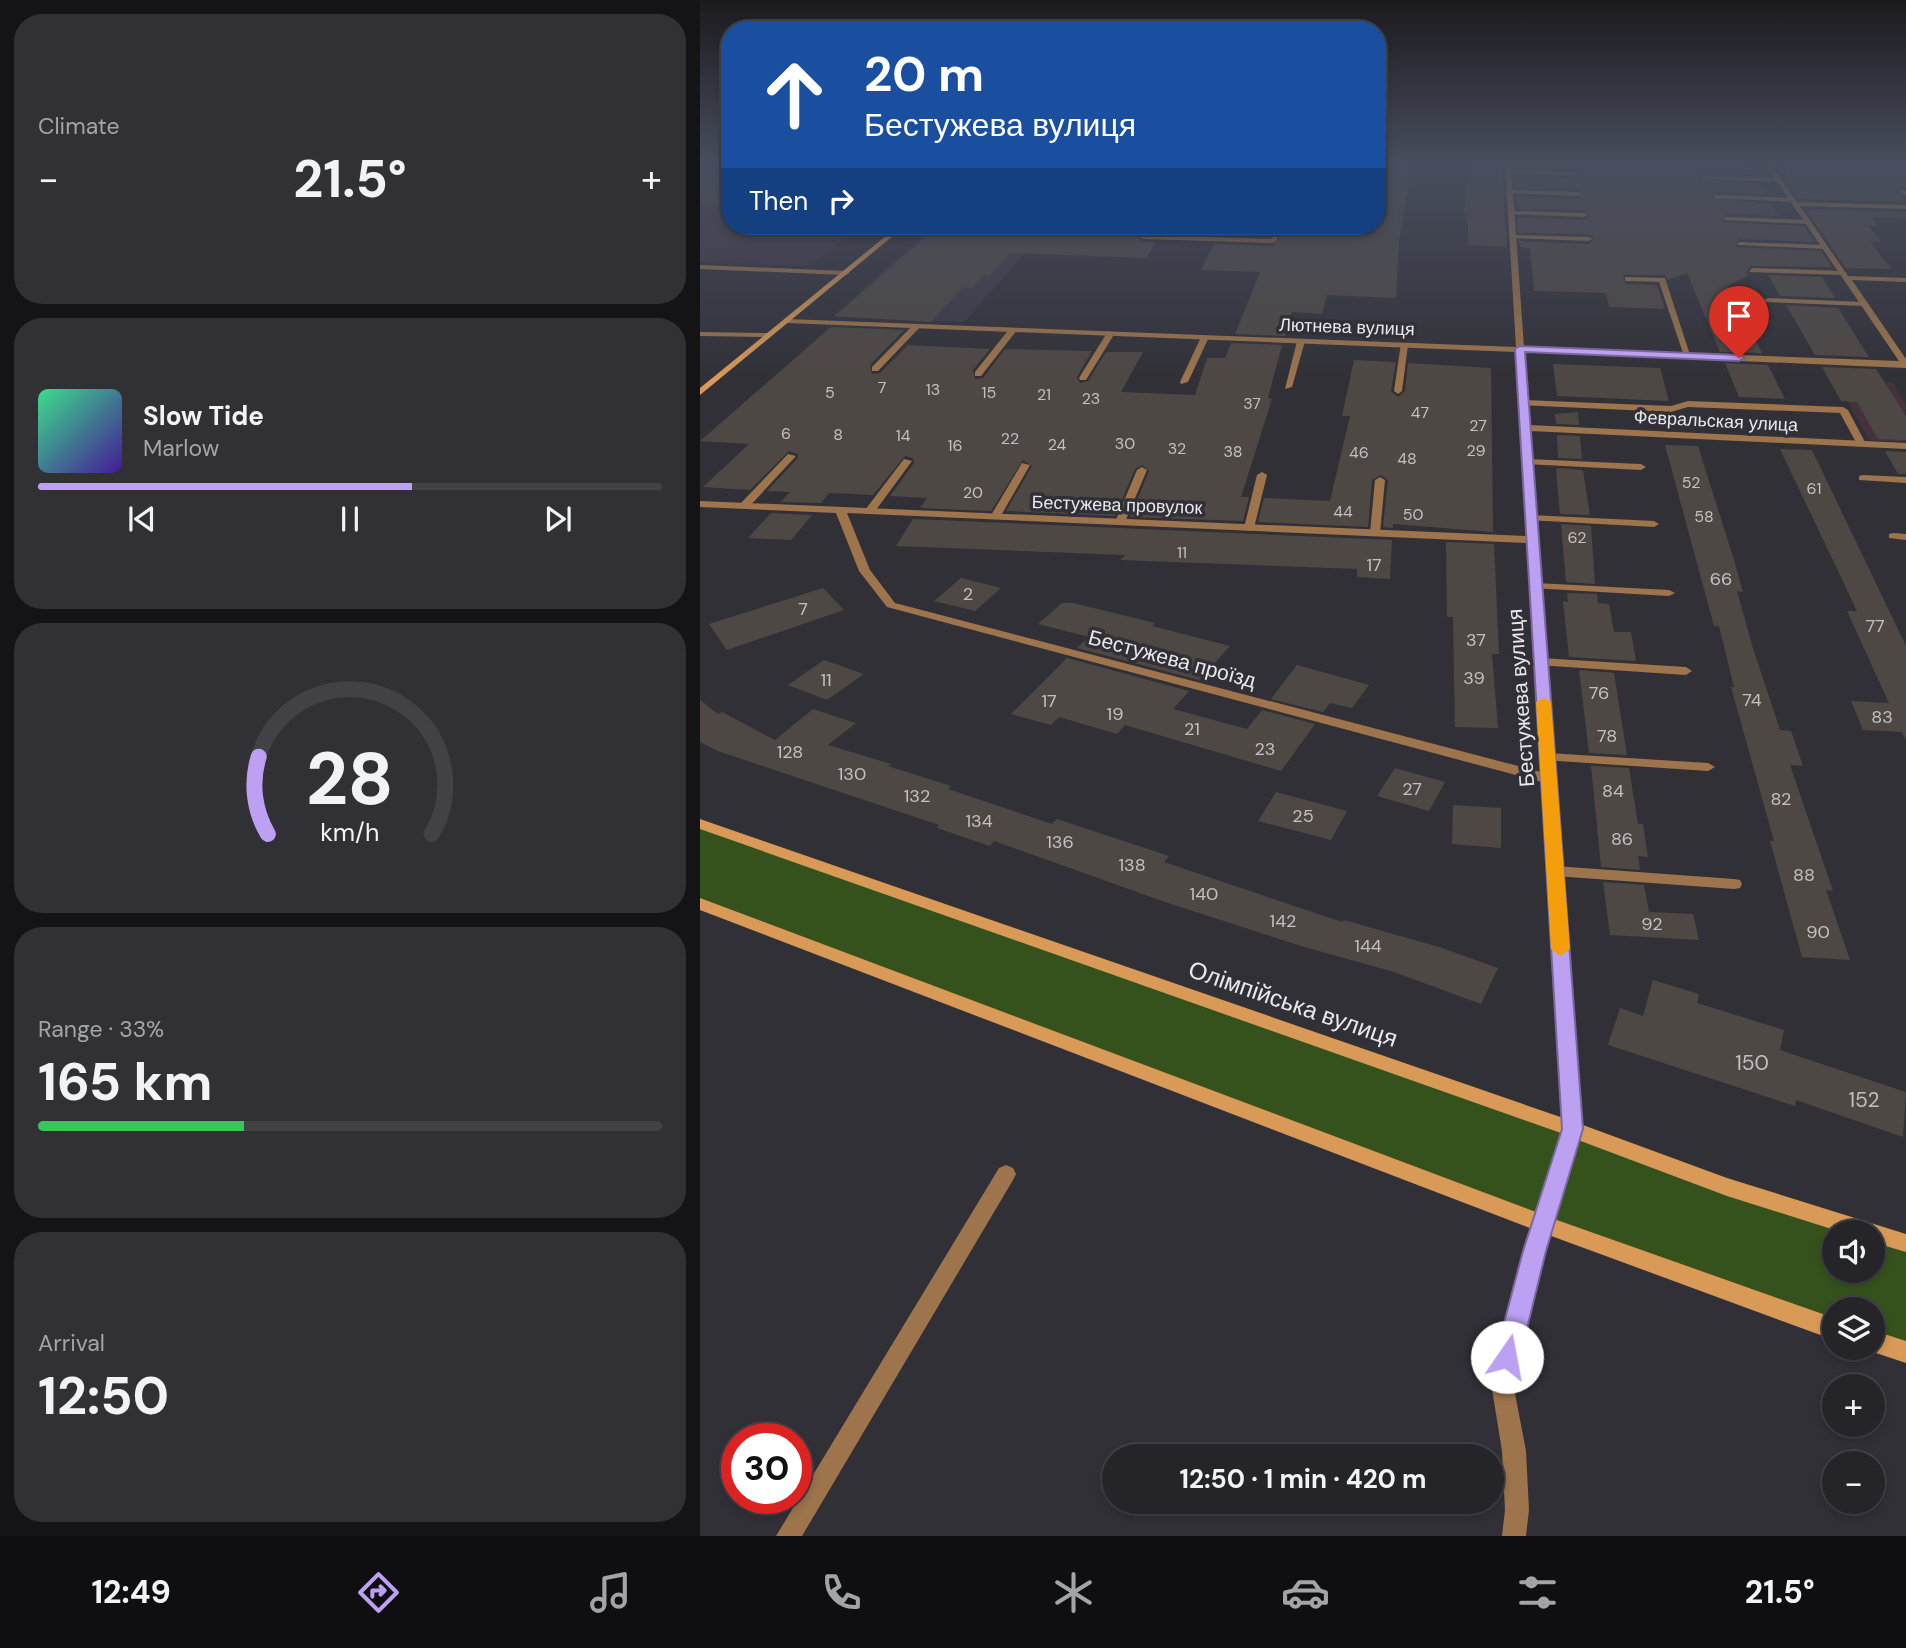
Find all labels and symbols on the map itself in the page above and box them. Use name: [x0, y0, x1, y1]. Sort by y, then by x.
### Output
pin: [1709, 286, 1769, 358]
street label: Лютнева вулиця: [1279, 313, 1415, 341]
house number: 7: [878, 377, 886, 398]
house number: 13: [926, 379, 940, 400]
house number: 5: [825, 382, 835, 403]
house number: 15: [982, 382, 996, 403]
house number: 21: [1037, 384, 1051, 405]
house number: 23: [1082, 388, 1100, 409]
house number: 37: [1243, 393, 1261, 414]
house number: 47: [1411, 402, 1429, 423]
street label: Февральская улица: [1633, 405, 1800, 437]
house number: 27: [1469, 415, 1487, 436]
house number: 6: [781, 423, 791, 444]
house number: 8: [833, 424, 843, 445]
house number: 14: [896, 425, 911, 446]
house number: 22: [1001, 428, 1019, 449]
house number: 30: [1115, 433, 1135, 454]
house number: 24: [1048, 434, 1067, 455]
house number: 16: [947, 435, 963, 456]
house number: 32: [1168, 438, 1186, 459]
house number: 29: [1466, 440, 1486, 461]
house number: 38: [1223, 441, 1243, 462]
house number: 46: [1349, 442, 1369, 463]
house number: 48: [1397, 448, 1417, 469]
house number: 52: [1682, 472, 1700, 493]
house number: 61: [1806, 478, 1822, 499]
house number: 20: [963, 482, 983, 503]
street label: Бестужева провулок: [1031, 490, 1203, 520]
house number: 44: [1333, 501, 1353, 522]
house number: 50: [1403, 504, 1423, 525]
house number: 58: [1694, 506, 1714, 527]
house number: 62: [1568, 527, 1586, 548]
house number: 11: [1177, 542, 1187, 563]
house number: 17: [1366, 553, 1382, 577]
house number: 66: [1710, 567, 1732, 591]
house number: 2: [963, 582, 973, 606]
house number: 7: [798, 597, 808, 621]
street label: Бестужева вулиця: [1501, 608, 1541, 788]
house number: 77: [1865, 614, 1885, 638]
street label: Бестужева проїзд: [1085, 623, 1259, 695]
house number: 37: [1466, 628, 1486, 652]
house number: 39: [1463, 666, 1485, 690]
house number: 11: [820, 668, 832, 692]
house number: 76: [1589, 681, 1609, 705]
house number: 74: [1742, 688, 1762, 712]
house number: 17: [1041, 689, 1057, 713]
house number: 19: [1107, 702, 1123, 726]
house number: 83: [1871, 705, 1893, 729]
house number: 21: [1184, 717, 1200, 741]
house number: 78: [1597, 724, 1617, 748]
house number: 23: [1254, 737, 1276, 761]
house number: 128: [777, 740, 803, 764]
house number: 130: [838, 762, 866, 786]
house number: 27: [1402, 777, 1422, 801]
house number: 84: [1602, 779, 1624, 803]
house number: 132: [904, 784, 930, 808]
house number: 82: [1770, 787, 1792, 811]
house number: 25: [1292, 804, 1314, 828]
house number: 134: [965, 809, 993, 833]
house number: 86: [1611, 827, 1633, 851]
house number: 136: [1046, 830, 1074, 854]
house number: 138: [1118, 853, 1146, 877]
house number: 88: [1793, 863, 1815, 887]
house number: 140: [1190, 882, 1218, 906]
house number: 142: [1270, 909, 1296, 933]
house number: 92: [1641, 912, 1663, 936]
house number: 90: [1806, 920, 1830, 944]
house number: 144: [1354, 934, 1382, 958]
street label: Олімпійська вулиця: [1185, 953, 1402, 1054]
house number: 150: [1735, 1049, 1769, 1077]
house number: 152: [1848, 1086, 1880, 1114]
position arrow: [1470, 1320, 1544, 1394]
speed limit sign: 30: [721, 1423, 812, 1514]

